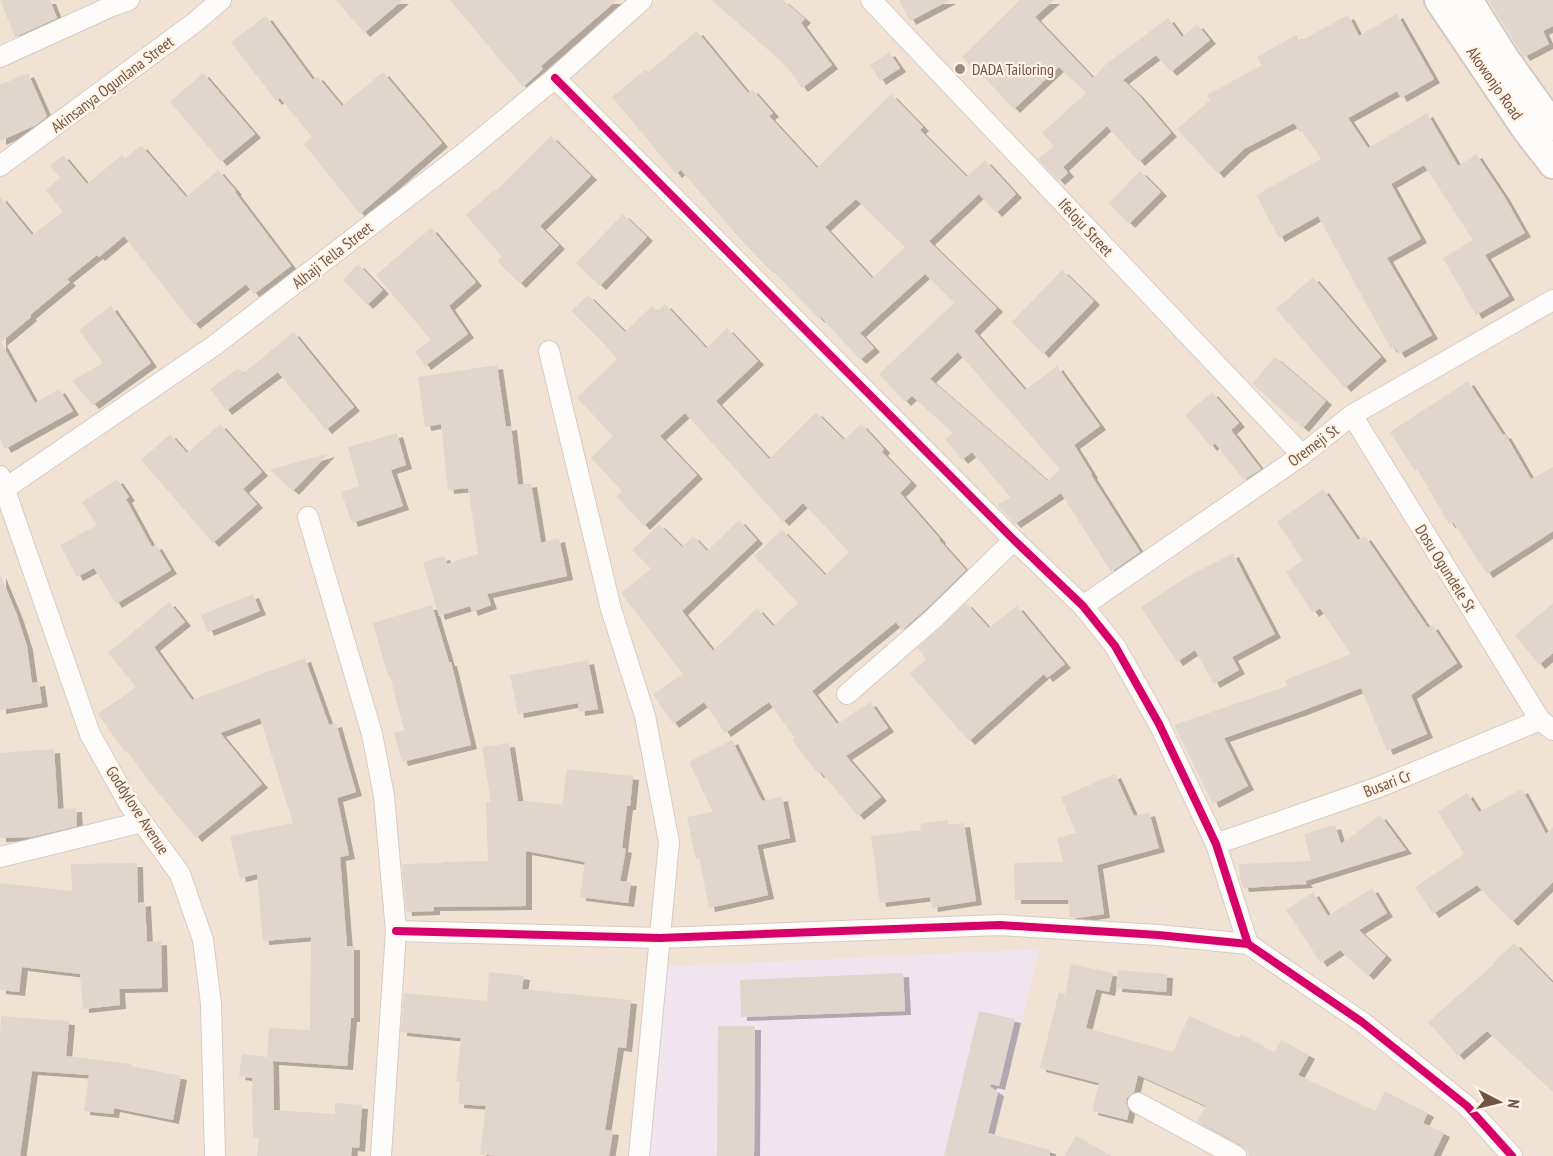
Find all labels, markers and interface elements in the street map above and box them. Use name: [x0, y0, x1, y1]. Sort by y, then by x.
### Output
street label: Akinsanya Ogunlana Street: [47, 31, 178, 137]
street label: Akowonjo Road: [1463, 43, 1528, 123]
place label: DADA Tailoring: [972, 59, 1054, 79]
marker: DADA Tailoring: [953, 62, 967, 76]
street label: Ifeloju Street: [1054, 194, 1118, 261]
street label: Alhaji Tella Street: [288, 217, 377, 293]
street label: Oremeji St: [1284, 419, 1343, 471]
street label: Dosu Ogundele St: [1411, 521, 1481, 616]
street label: Goddylove Avenue: [102, 762, 174, 858]
street label: Busari Cr: [1361, 765, 1414, 801]
north arrow: [1469, 1072, 1529, 1132]
text: N: [1503, 1098, 1524, 1109]

